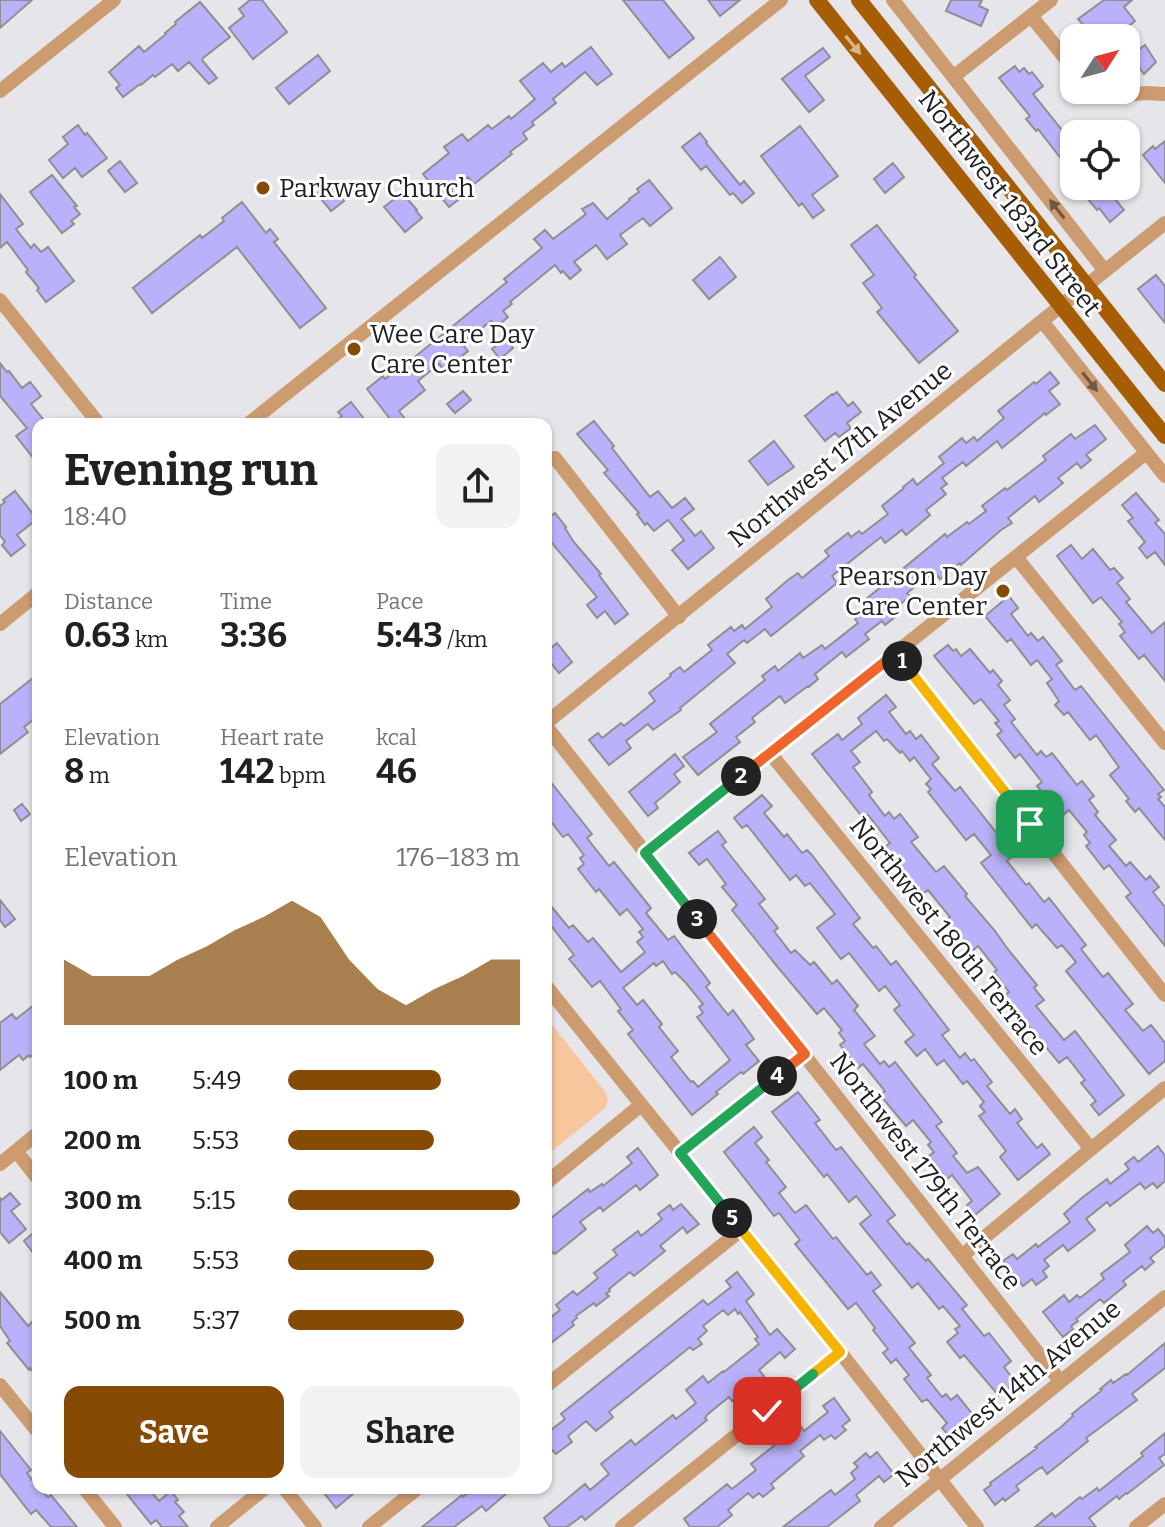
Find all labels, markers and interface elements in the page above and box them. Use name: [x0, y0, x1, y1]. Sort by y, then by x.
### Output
north arrow: [1060, 24, 1140, 104]
map controls: [1060, 24, 1140, 200]
one-way arrow: [845, 35, 861, 55]
street label: Northwest 183rd Street: [912, 84, 1108, 323]
button: locate: [1060, 120, 1140, 200]
place label: Parkway Church: [279, 173, 474, 204]
marker: Parkway Church: [254, 179, 272, 197]
one-way arrow: [1049, 199, 1065, 219]
place label: Wee Care Day Care Center: [370, 319, 535, 380]
marker: Wee Care Day Care Center: [345, 340, 363, 358]
street label: Northwest 17th Avenue: [722, 355, 958, 554]
one-way arrow: [1082, 372, 1098, 392]
text: Evening run: [64, 444, 318, 497]
button: share: [436, 444, 520, 528]
text: 18:40: [64, 501, 128, 532]
place label: Pearson Day Care Center: [838, 561, 988, 622]
marker: Pearson Day Care Center: [994, 582, 1012, 600]
text: Distance: [64, 588, 153, 615]
text: Time: [220, 588, 272, 615]
text: Pace: [376, 588, 424, 615]
text: 0.63: [64, 615, 131, 656]
text: 3:36: [220, 615, 287, 656]
text: 5:43: [376, 615, 443, 656]
text: km: [131, 626, 168, 653]
text: /km: [443, 626, 488, 653]
pin: 1: [882, 641, 922, 681]
text: 1: [897, 647, 907, 674]
text: Elevation: [64, 724, 160, 751]
text: Heart rate: [220, 724, 324, 751]
text: kcal: [376, 724, 417, 751]
text: 8: [64, 751, 84, 792]
text: 142: [220, 751, 275, 792]
text: 46: [376, 751, 417, 792]
pin: 2: [721, 756, 761, 796]
text: m: [84, 762, 110, 789]
text: bpm: [275, 762, 326, 789]
text: 2: [735, 762, 747, 789]
pin: [996, 790, 1064, 858]
icon: arrive: [1008, 802, 1052, 846]
street label: Northwest 180th Terrace: [843, 811, 1054, 1062]
text: Elevation: [64, 842, 177, 873]
text: 176–183 m: [396, 842, 520, 873]
pin: 3: [677, 899, 717, 939]
text: 3: [691, 905, 703, 932]
street label: Northwest 179th Terrace: [823, 1046, 1028, 1296]
pin: 4: [757, 1056, 797, 1096]
text: 4: [770, 1062, 784, 1089]
text: 100 m: [64, 1065, 138, 1096]
text: 5:49: [192, 1065, 242, 1096]
text: 200 m: [64, 1125, 141, 1156]
text: 5:53: [192, 1125, 239, 1156]
text: 300 m: [64, 1185, 141, 1216]
text: 5:15: [192, 1185, 236, 1216]
pin: 5: [712, 1198, 752, 1238]
text: 5: [726, 1204, 738, 1231]
text: 400 m: [64, 1245, 142, 1276]
text: 5:53: [192, 1245, 239, 1276]
street label: Northwest 14th Avenue: [890, 1293, 1127, 1494]
text: 500 m: [64, 1305, 141, 1336]
text: 5:37: [192, 1305, 239, 1336]
pin: [733, 1377, 801, 1445]
button: Save: [64, 1386, 284, 1478]
button: Share: [300, 1386, 520, 1478]
icon: check: [745, 1389, 789, 1433]

